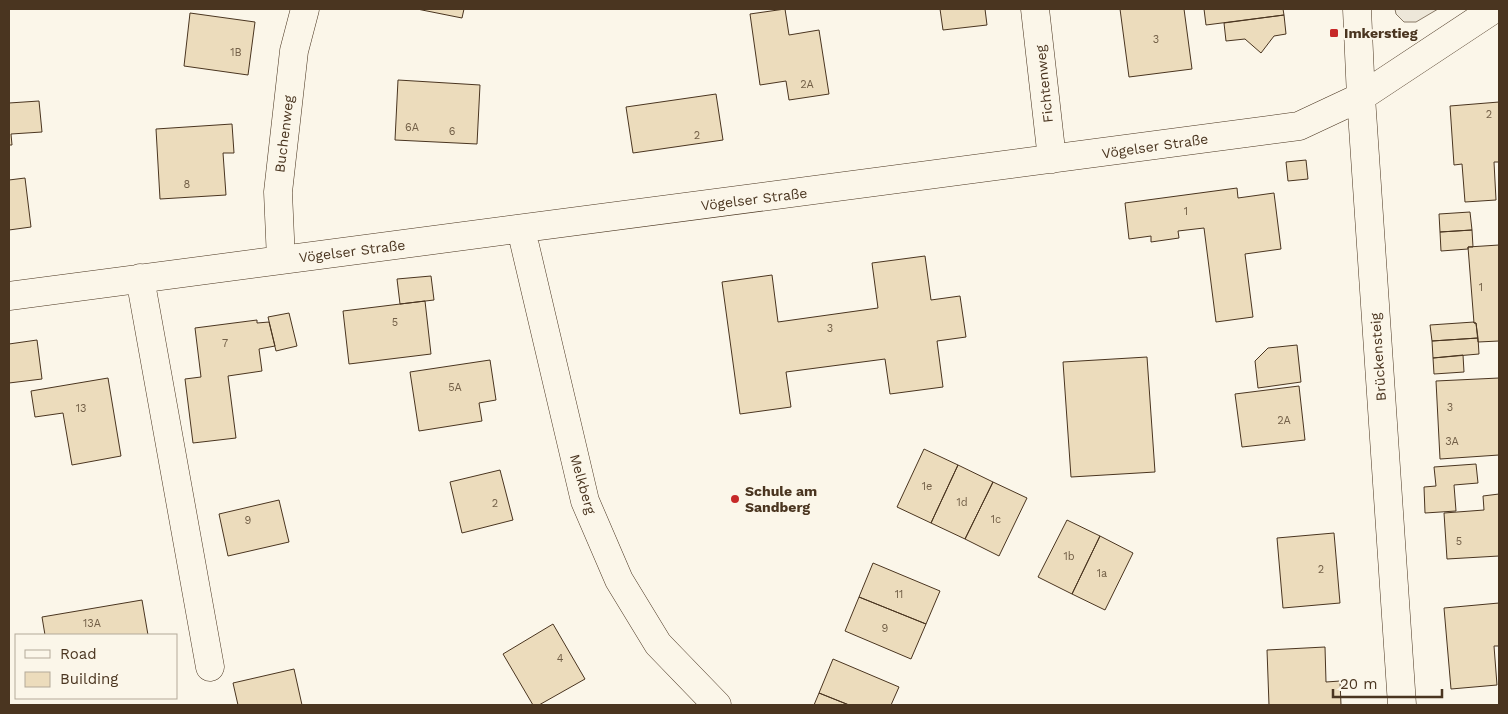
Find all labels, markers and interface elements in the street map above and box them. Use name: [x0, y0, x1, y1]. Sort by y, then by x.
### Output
place label: Imkerstieg: [1344, 25, 1418, 41]
marker: Imkerstieg: [1328, 27, 1340, 39]
house number: 3: [1153, 33, 1159, 46]
street label: Fichtenweg: [1032, 44, 1056, 124]
house number: 1B: [230, 46, 242, 59]
house number: 2A: [800, 78, 814, 91]
street label: Buchenweg: [271, 94, 297, 174]
house number: 2: [1486, 108, 1492, 121]
house number: 6A: [405, 121, 419, 134]
house number: 6: [449, 125, 456, 138]
house number: 2: [694, 129, 700, 142]
street label: Vögelser Straße: [1101, 131, 1209, 161]
house number: 8: [184, 178, 191, 191]
street label: Vögelser Straße: [700, 185, 808, 213]
house number: 1: [1184, 205, 1188, 218]
street label: Vögelser Straße: [298, 237, 406, 265]
house number: 1: [1479, 281, 1483, 294]
street label: Brückensteig: [1367, 312, 1389, 402]
house number: 5: [392, 316, 398, 329]
house number: 3: [827, 322, 833, 335]
house number: 7: [222, 337, 228, 350]
house number: 5A: [448, 381, 462, 394]
house number: 3: [1447, 401, 1453, 414]
house number: 13: [76, 402, 86, 415]
house number: 2A: [1277, 414, 1291, 427]
house number: 3A: [1445, 435, 1459, 448]
street label: Melkberg: [567, 452, 599, 516]
house number: 1e: [922, 480, 932, 493]
place label: Schule am Sandberg: [745, 483, 817, 515]
marker: Schule am Sandberg: [729, 493, 741, 505]
house number: 1d: [956, 496, 968, 509]
house number: 2: [492, 497, 498, 510]
house number: 1c: [991, 513, 1001, 526]
house number: 9: [245, 514, 252, 527]
house number: 5: [1456, 535, 1462, 548]
house number: 1b: [1063, 550, 1075, 563]
house number: 2: [1318, 563, 1324, 576]
house number: 1a: [1097, 567, 1107, 580]
house number: 11: [895, 588, 903, 601]
house number: 13A: [83, 617, 101, 630]
house number: 9: [882, 622, 889, 635]
legend: [15, 634, 178, 699]
text: Road: [60, 645, 97, 663]
house number: 4: [557, 652, 564, 665]
scale bar: [1333, 666, 1442, 698]
text: Building: [60, 670, 118, 688]
text: 20 m: [1340, 675, 1378, 693]

